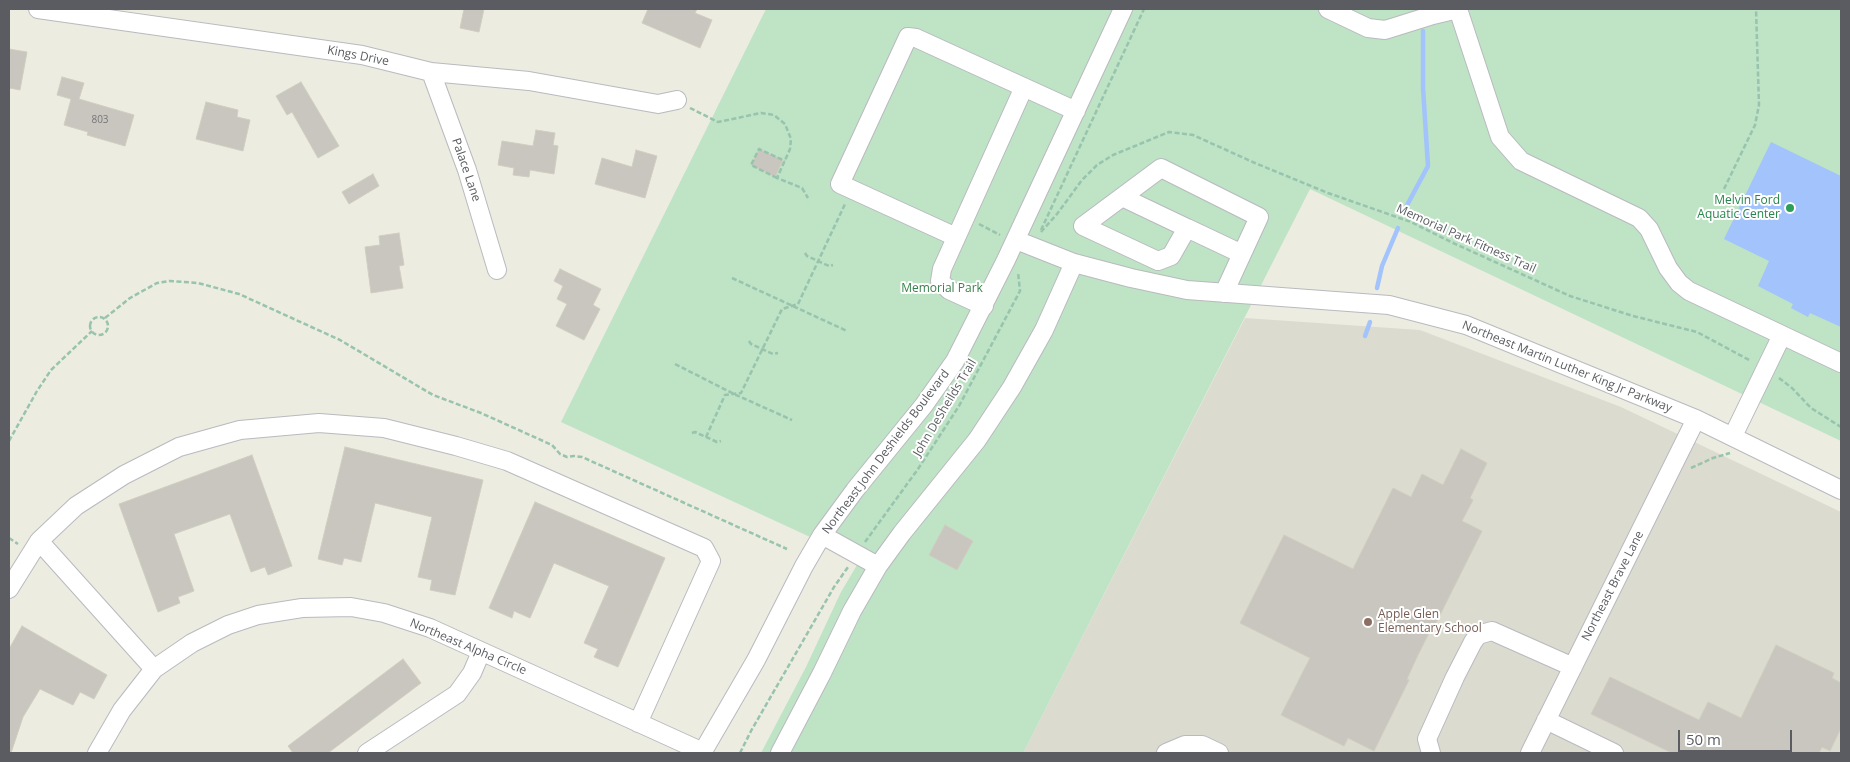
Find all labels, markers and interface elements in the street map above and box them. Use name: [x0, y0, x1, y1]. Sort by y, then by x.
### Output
street label: Kings Drive: [326, 43, 390, 69]
house number: 803: [91, 114, 109, 126]
street label: Palace Lane: [448, 136, 484, 204]
place label: Melvin Ford Aquatic Center: [1697, 194, 1780, 222]
street label: Memorial Park Fitness Trail: [1394, 202, 1538, 276]
marker: Melvin Ford Aquatic Center: [1784, 202, 1796, 214]
park label: Memorial Park: [901, 282, 983, 296]
street label: Northeast Martin Luther King Jr Parkway: [1460, 318, 1674, 416]
street label: John DeSheilds Trail: [910, 357, 980, 459]
street label: Northeast John Deshields Boulevard: [819, 367, 953, 537]
street label: Northeast Brave Lane: [1579, 529, 1647, 643]
place label: Apple Glen Elementary School: [1378, 608, 1482, 636]
street label: Northeast Alpha Circle: [407, 616, 529, 678]
marker: Apple Glen Elementary School: [1362, 616, 1374, 628]
scale bar: [1680, 720, 1794, 752]
text: 50 m: [1686, 729, 1721, 749]

